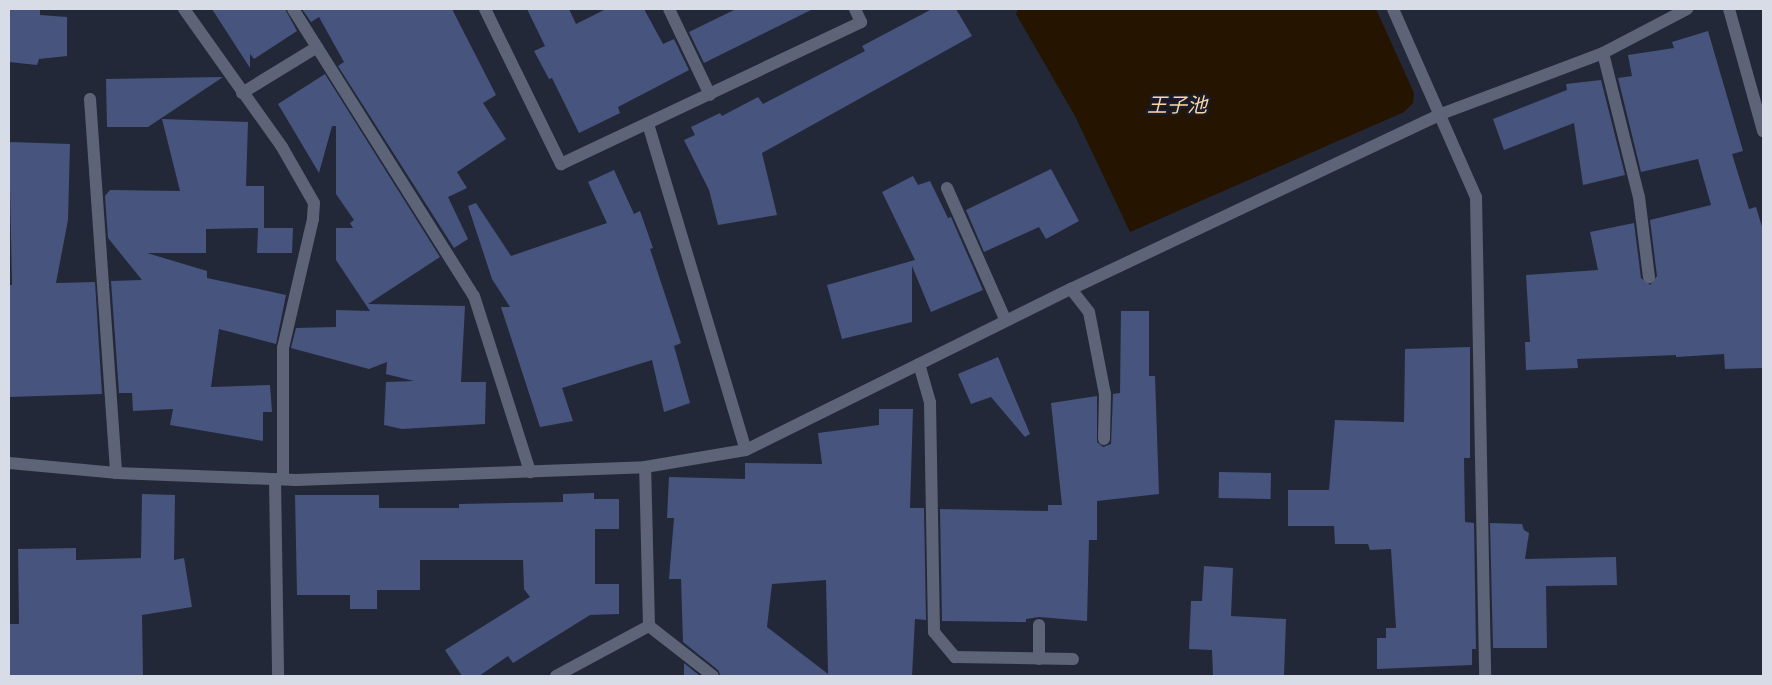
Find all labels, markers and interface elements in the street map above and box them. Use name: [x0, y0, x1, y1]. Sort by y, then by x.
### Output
water label: 王子池: [1147, 94, 1207, 118]

